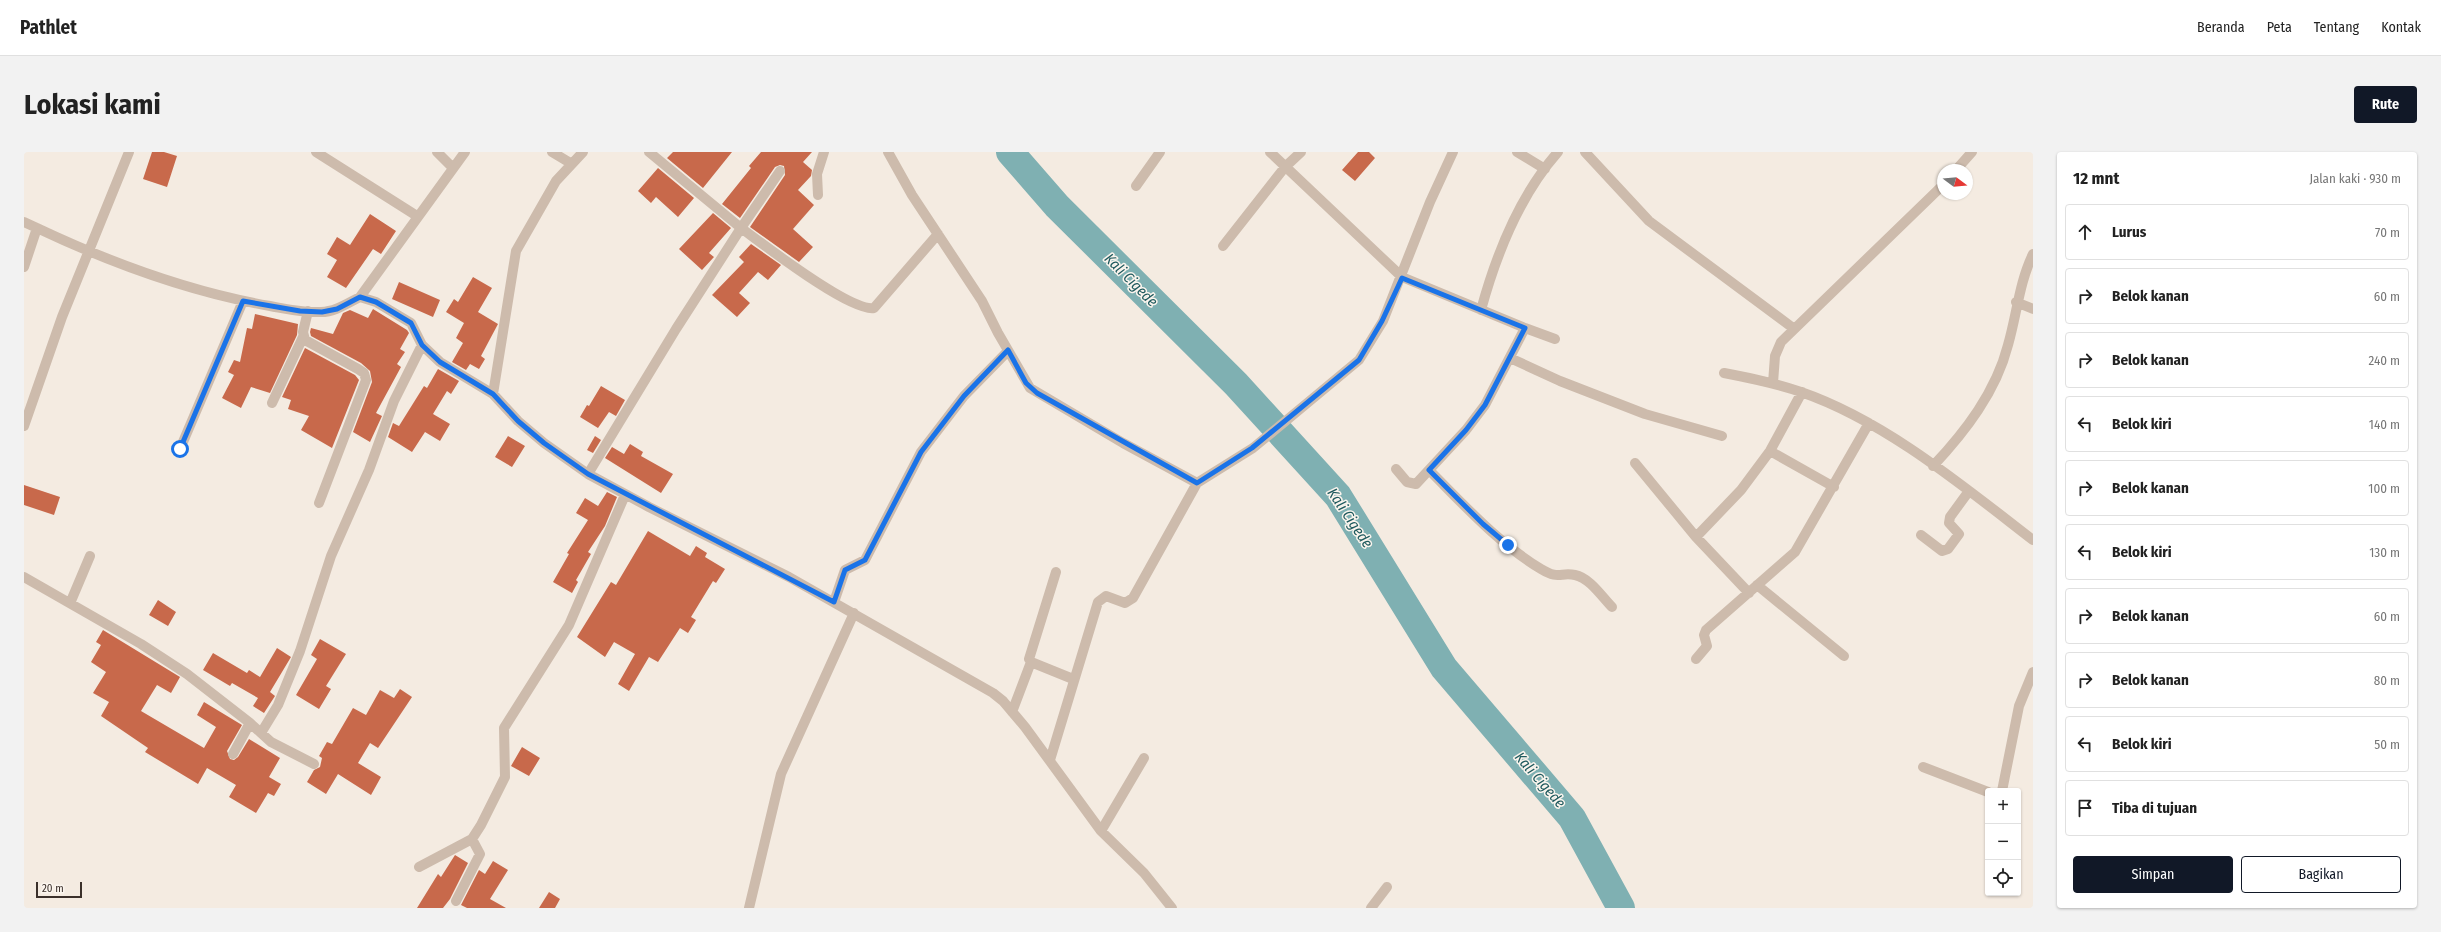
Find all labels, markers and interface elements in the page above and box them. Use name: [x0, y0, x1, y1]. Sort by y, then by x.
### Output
text: Pathlet: [20, 16, 77, 39]
text: Beranda: [2197, 19, 2245, 36]
text: Peta: [2267, 19, 2292, 36]
text: Tentang: [2314, 19, 2359, 36]
text: Kontak: [2381, 19, 2421, 36]
button: Rute: [2354, 86, 2417, 123]
text: Lokasi kami: [24, 88, 161, 121]
north arrow: [1937, 164, 1973, 200]
text: 12 mnt: [2073, 168, 2119, 189]
text: Jalan kaki · 930 m: [2309, 171, 2401, 186]
icon: ahead: [2074, 221, 2096, 243]
text: Lurus: [2112, 223, 2146, 241]
text: 70 m: [2375, 225, 2400, 240]
water label: Kali Cigede: [1101, 250, 1161, 310]
icon: right: [2074, 285, 2096, 307]
text: Belok kanan: [2112, 287, 2189, 305]
text: 60 m: [2374, 289, 2400, 304]
icon: right: [2074, 349, 2096, 371]
text: Belok kanan: [2112, 351, 2189, 369]
text: 240 m: [2368, 353, 2400, 368]
icon: left: [2074, 413, 2096, 435]
text: Belok kiri: [2112, 415, 2172, 433]
text: 140 m: [2369, 417, 2400, 432]
route start: [171, 440, 189, 458]
icon: right: [2074, 477, 2096, 499]
text: Belok kanan: [2112, 479, 2189, 497]
text: 100 m: [2368, 481, 2400, 496]
water label: Kali Cigede: [1324, 485, 1376, 551]
route end: [1499, 536, 1517, 554]
icon: left: [2074, 541, 2096, 563]
text: Belok kiri: [2112, 543, 2172, 561]
text: 130 m: [2369, 545, 2400, 560]
icon: right: [2074, 605, 2096, 627]
text: Belok kanan: [2112, 607, 2189, 625]
text: 60 m: [2374, 609, 2400, 624]
icon: right: [2074, 669, 2096, 691]
text: Belok kanan: [2112, 671, 2189, 689]
text: 80 m: [2374, 673, 2400, 688]
icon: left: [2074, 733, 2096, 755]
text: Belok kiri: [2112, 735, 2172, 753]
text: 50 m: [2374, 737, 2400, 752]
water label: Kali Cigede: [1511, 748, 1569, 812]
map controls: [1985, 788, 2021, 896]
button: +: [1985, 788, 2021, 824]
icon: arrive: [2074, 797, 2096, 819]
text: Tiba di tujuan: [2112, 799, 2197, 817]
button: −: [1985, 824, 2021, 860]
button: Simpan: [2073, 856, 2233, 893]
button: Bagikan: [2241, 856, 2401, 893]
button: locate: [1985, 860, 2021, 896]
scale bar: [36, 880, 82, 899]
text: 20 m: [42, 882, 64, 895]

